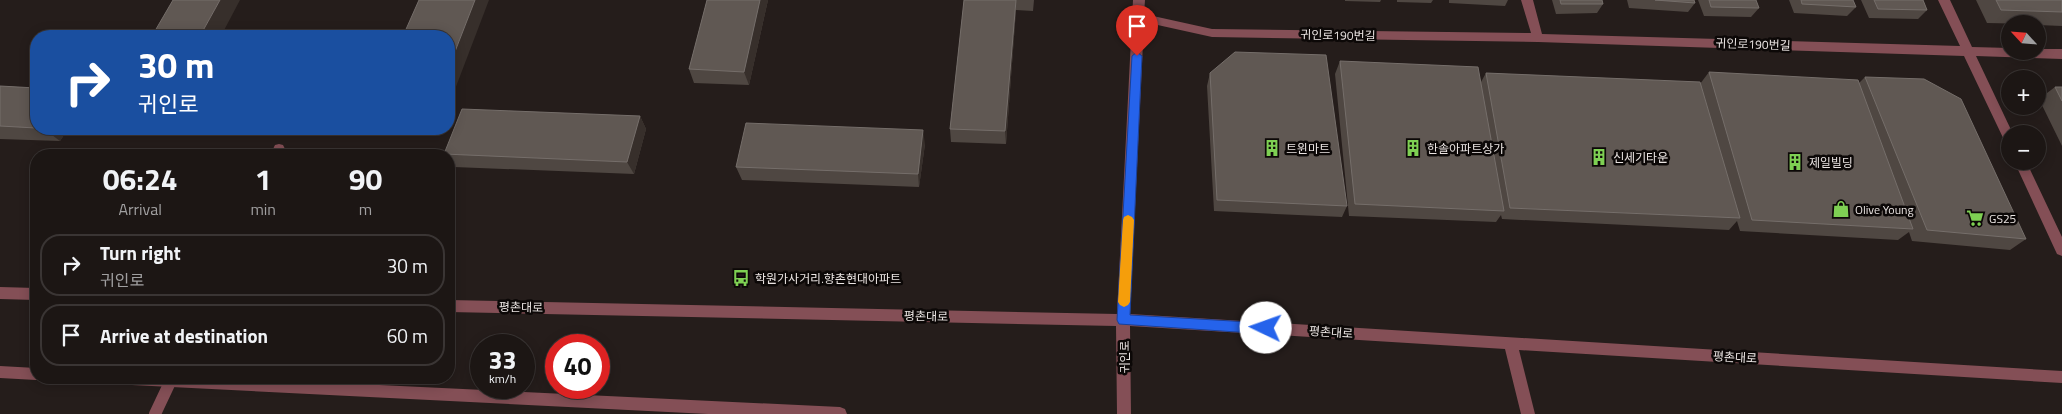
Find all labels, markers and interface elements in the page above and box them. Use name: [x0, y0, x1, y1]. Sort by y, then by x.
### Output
pin: [1116, 5, 1158, 56]
icon: arrive: [1123, 12, 1151, 40]
north arrow: [2001, 15, 2046, 60]
map controls: [2001, 15, 2046, 170]
street label: 귀인로190번길: [1300, 25, 1376, 45]
street label: 귀인로190번길: [1715, 33, 1791, 55]
text: 30 m: [138, 38, 214, 92]
icon: right: [55, 50, 120, 115]
button: +: [2001, 70, 2046, 115]
text: 귀인로: [138, 87, 199, 121]
button: −: [2001, 125, 2046, 170]
building icon: 트윈마트: [1262, 138, 1282, 158]
building icon: 한솔아파트상가: [1403, 138, 1423, 158]
place label: 트윈마트: [1286, 139, 1330, 158]
place label: 한솔아파트상가: [1427, 139, 1504, 158]
building icon: 신세기타운: [1589, 147, 1609, 167]
place label: 신세기타운: [1613, 148, 1668, 167]
building icon: 제일빌딩: [1785, 152, 1805, 172]
place label: 제일빌딩: [1809, 153, 1853, 172]
text: 06:24: [103, 156, 178, 202]
text: 1: [255, 156, 272, 202]
text: 90: [349, 156, 382, 202]
text: Arrival: [118, 197, 162, 221]
text: min: [250, 197, 276, 221]
text: m: [359, 197, 372, 221]
shop icon: Olive Young: [1831, 199, 1851, 219]
place label: Olive Young: [1855, 200, 1914, 219]
supermarket icon: GS25: [1965, 208, 1985, 228]
place label: GS25: [1989, 209, 2017, 228]
text: Turn right: [100, 238, 181, 267]
icon: right: [57, 251, 85, 279]
text: 30 m: [387, 251, 428, 280]
text: 귀인로: [100, 268, 144, 292]
bus stop icon: 학원가사거리.향촌현대아파트: [731, 268, 751, 288]
place label: 학원가사거리.향촌현대아파트: [755, 269, 901, 288]
street label: 평촌대로: [499, 297, 543, 317]
position arrow: [1239, 301, 1291, 353]
street label: 평촌대로: [904, 306, 948, 326]
icon: arrive: [57, 321, 85, 349]
text: Arrive at destination: [100, 321, 268, 350]
text: 60 m: [387, 321, 428, 350]
street label: 평촌대로: [1308, 321, 1354, 343]
speed limit sign: 40: [545, 334, 610, 399]
street label: 귀인로: [1115, 340, 1134, 374]
text: 33: [488, 341, 517, 379]
street label: 평촌대로: [1712, 346, 1758, 368]
text: km/h: [489, 369, 516, 388]

